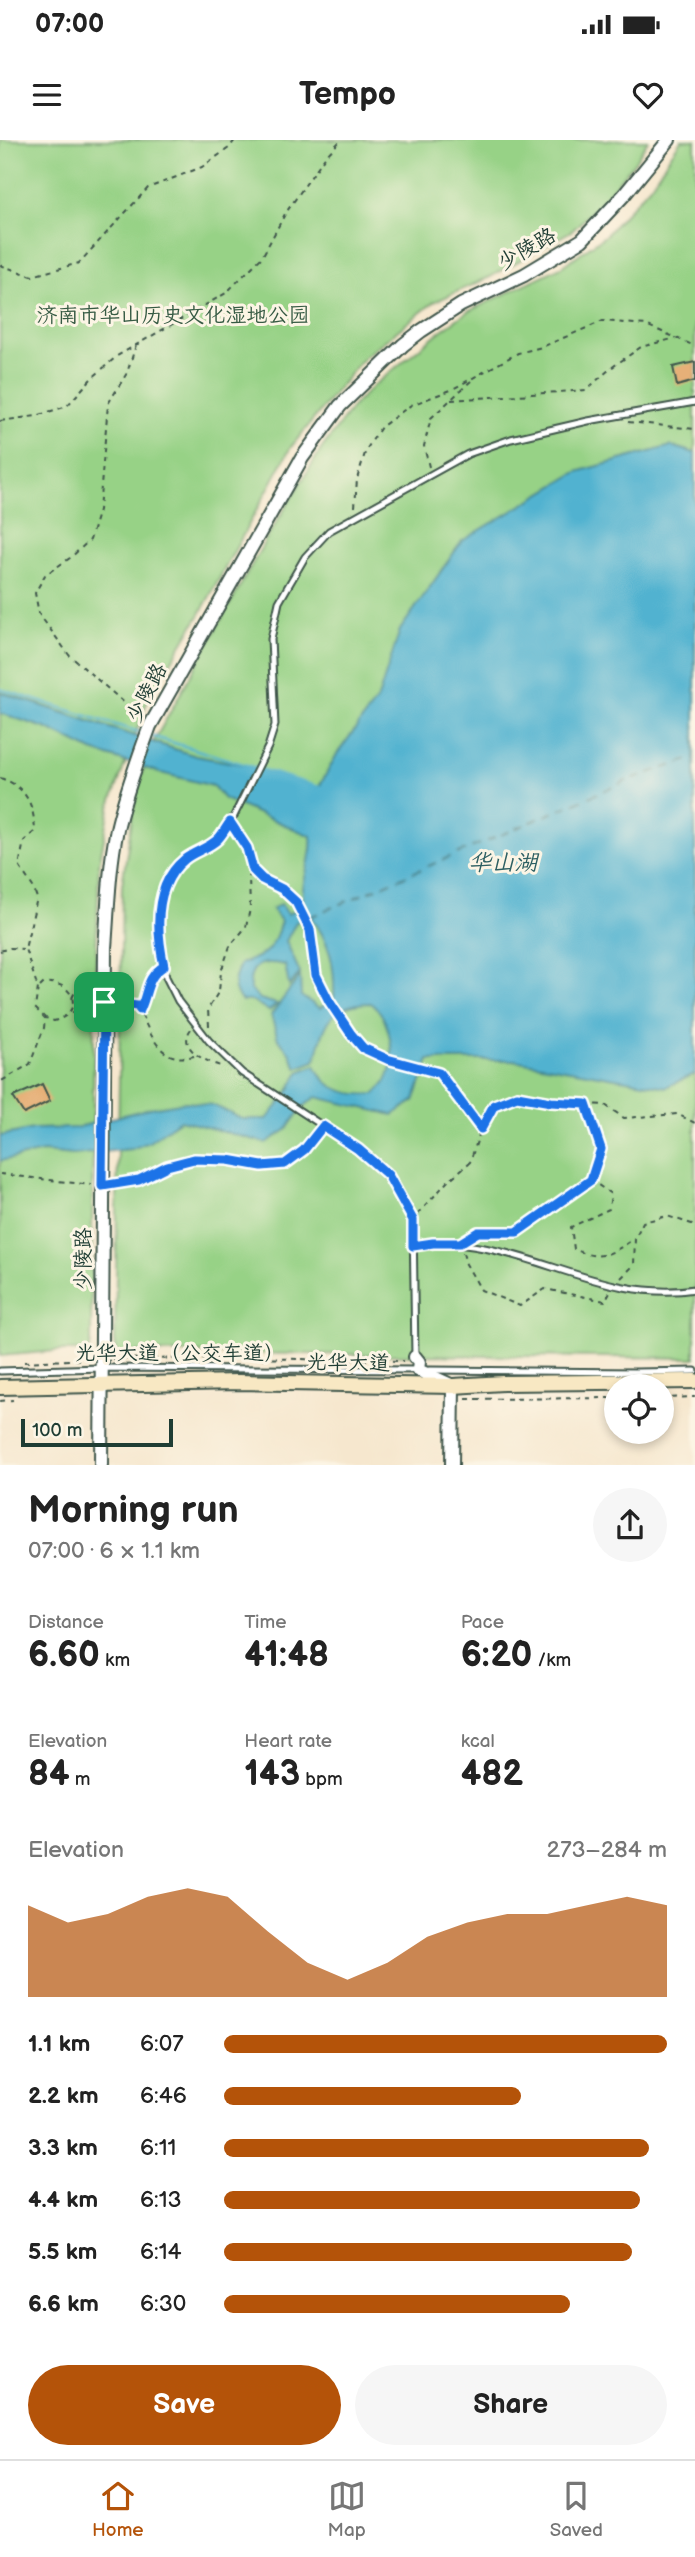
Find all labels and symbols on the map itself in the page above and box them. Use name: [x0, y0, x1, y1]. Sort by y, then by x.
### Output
street label: 少陵路: [493, 222, 561, 276]
park label: 济南市华山历史文化湿地公园: [37, 303, 310, 328]
street label: 少陵路: [122, 659, 172, 727]
water label: 华山湖: [469, 849, 540, 877]
pin: [74, 972, 134, 1032]
street label: 少陵路: [71, 1228, 96, 1291]
street label: 光华大道（公交车道）: [75, 1341, 285, 1366]
street label: 光华大道: [306, 1350, 390, 1376]
scale bar: [21, 1416, 173, 1448]

